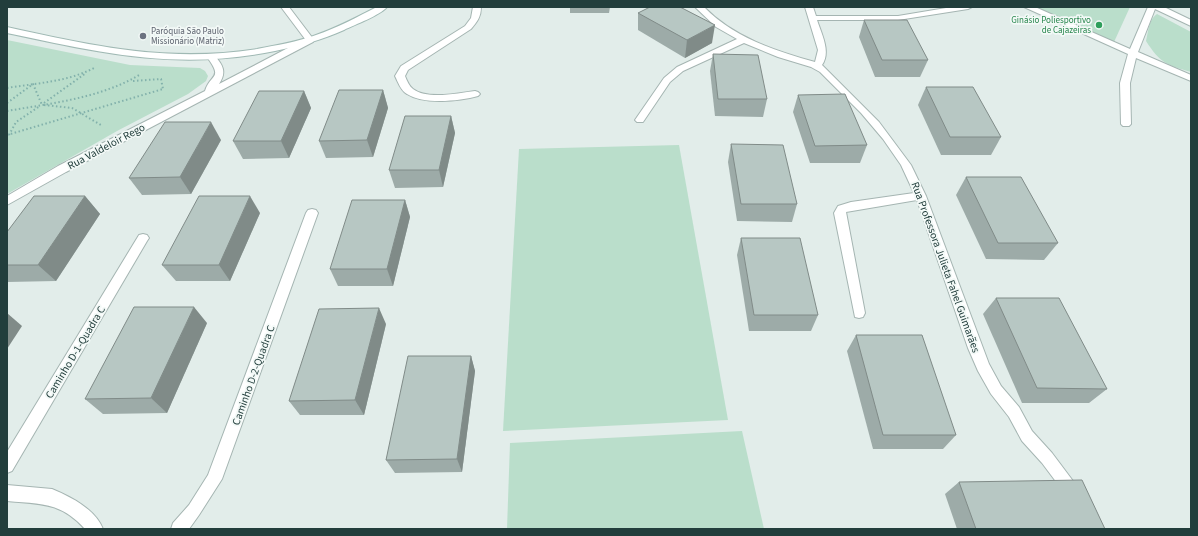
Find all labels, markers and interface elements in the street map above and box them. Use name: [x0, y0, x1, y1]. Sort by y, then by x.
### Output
place label: Ginásio Poliesportivo de Cajazeiras: [1011, 14, 1091, 37]
marker: Ginásio Poliesportivo de Cajazeiras: [1094, 20, 1104, 30]
place label: Paróquia São Paulo Missionário (Matriz): [151, 25, 224, 48]
marker: Paróquia São Paulo Missionário (Matriz): [138, 31, 148, 41]
street label: Rua Valdeloir Rego: [65, 120, 148, 173]
street label: Rua Professora Julieta Fahel Guimarães: [908, 180, 984, 355]
street label: Caminho D-1-Quadra C: [42, 303, 109, 401]
street label: Caminho D-2-Quadra C: [228, 323, 279, 427]

